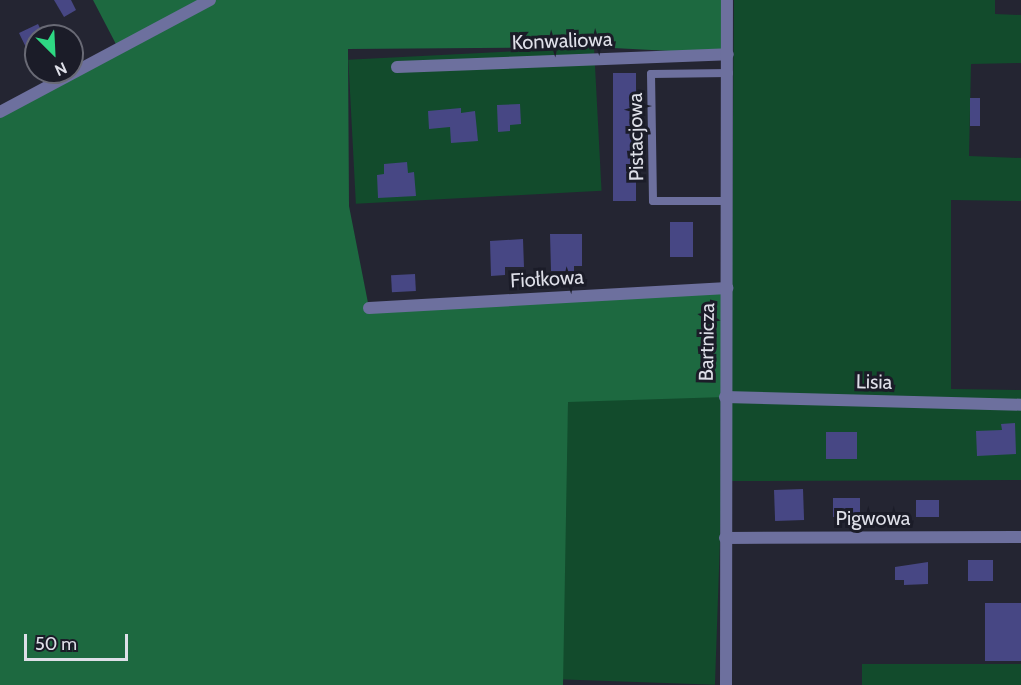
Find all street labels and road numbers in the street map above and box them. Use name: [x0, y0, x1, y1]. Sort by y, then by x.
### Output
street label: Konwaliowa: [511, 27, 613, 55]
street label: Pistacjowa: [623, 93, 649, 181]
street label: Fiołkowa: [510, 265, 584, 293]
street label: Bartnicza: [694, 303, 720, 381]
street label: Lisia: [856, 370, 892, 394]
street label: Pigwowa: [836, 506, 910, 530]

